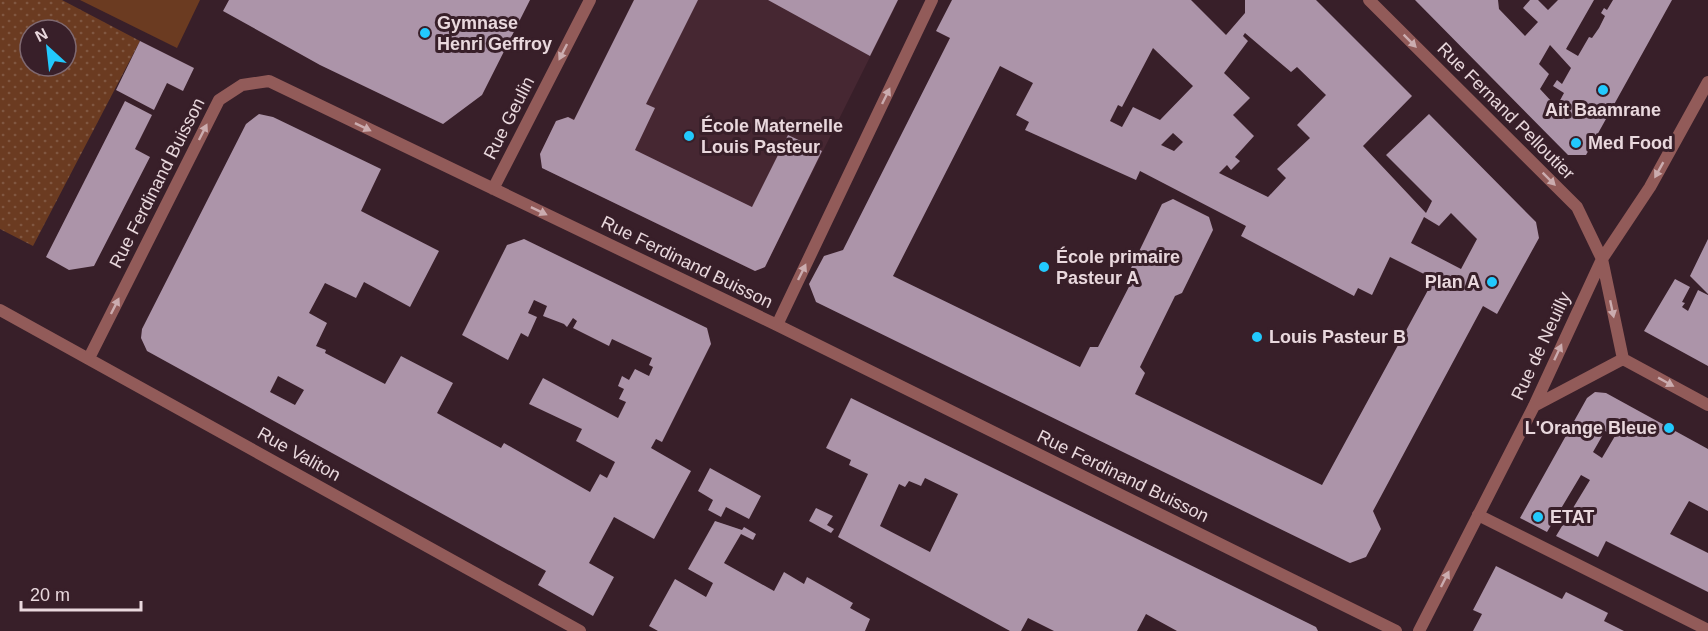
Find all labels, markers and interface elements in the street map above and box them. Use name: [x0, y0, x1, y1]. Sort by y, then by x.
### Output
place label: Gymnase Henri Geffroy: [437, 13, 552, 54]
north arrow: [18, 18, 78, 78]
text: N: [32, 25, 50, 45]
marker: Gymnase Henri Geffroy: [418, 26, 432, 40]
one-way arrow: [1403, 34, 1417, 48]
street label: Rue Fernand Pelloutier: [1433, 38, 1579, 184]
one-way arrow: [558, 44, 568, 61]
street label: Rue Geulin: [480, 73, 538, 163]
marker: Ait Baamrane: [1596, 83, 1610, 97]
one-way arrow: [882, 88, 891, 105]
street label: Rue Ferdinand Buisson: [105, 95, 209, 271]
place label: Ait Baamrane: [1545, 100, 1661, 120]
place label: École Maternelle Louis Pasteur: [701, 115, 843, 157]
one-way arrow: [355, 122, 372, 131]
one-way arrow: [198, 123, 207, 140]
marker: École Maternelle Louis Pasteur: [682, 129, 696, 143]
place label: Med Food: [1588, 133, 1673, 153]
marker: Med Food: [1569, 136, 1583, 150]
one-way arrow: [1654, 162, 1664, 179]
one-way arrow: [1541, 171, 1555, 185]
one-way arrow: [530, 207, 547, 216]
street label: Rue Ferdinand Buisson: [598, 212, 776, 312]
place label: École primaire Pasteur A: [1056, 246, 1180, 288]
marker: École primaire Pasteur A: [1037, 260, 1051, 274]
one-way arrow: [798, 264, 807, 281]
place label: Plan A: [1425, 272, 1480, 292]
marker: Plan A: [1485, 275, 1499, 289]
street label: Rue de Neuilly: [1507, 289, 1575, 403]
one-way arrow: [110, 297, 120, 314]
one-way arrow: [1608, 300, 1618, 318]
place label: Louis Pasteur B: [1269, 327, 1406, 347]
marker: Louis Pasteur B: [1250, 330, 1264, 344]
one-way arrow: [1554, 344, 1563, 361]
one-way arrow: [1657, 377, 1674, 387]
place label: L'Orange Bleue: [1525, 418, 1657, 438]
marker: L'Orange Bleue: [1662, 421, 1676, 435]
street label: Rue Valiton: [254, 423, 344, 485]
street label: Rue Ferdinand Buisson: [1034, 426, 1212, 526]
place label: ETAT: [1550, 507, 1594, 527]
marker: ETAT: [1531, 510, 1545, 524]
one-way arrow: [1440, 570, 1450, 587]
scale bar: [21, 574, 141, 612]
text: 20 m: [30, 585, 70, 605]

